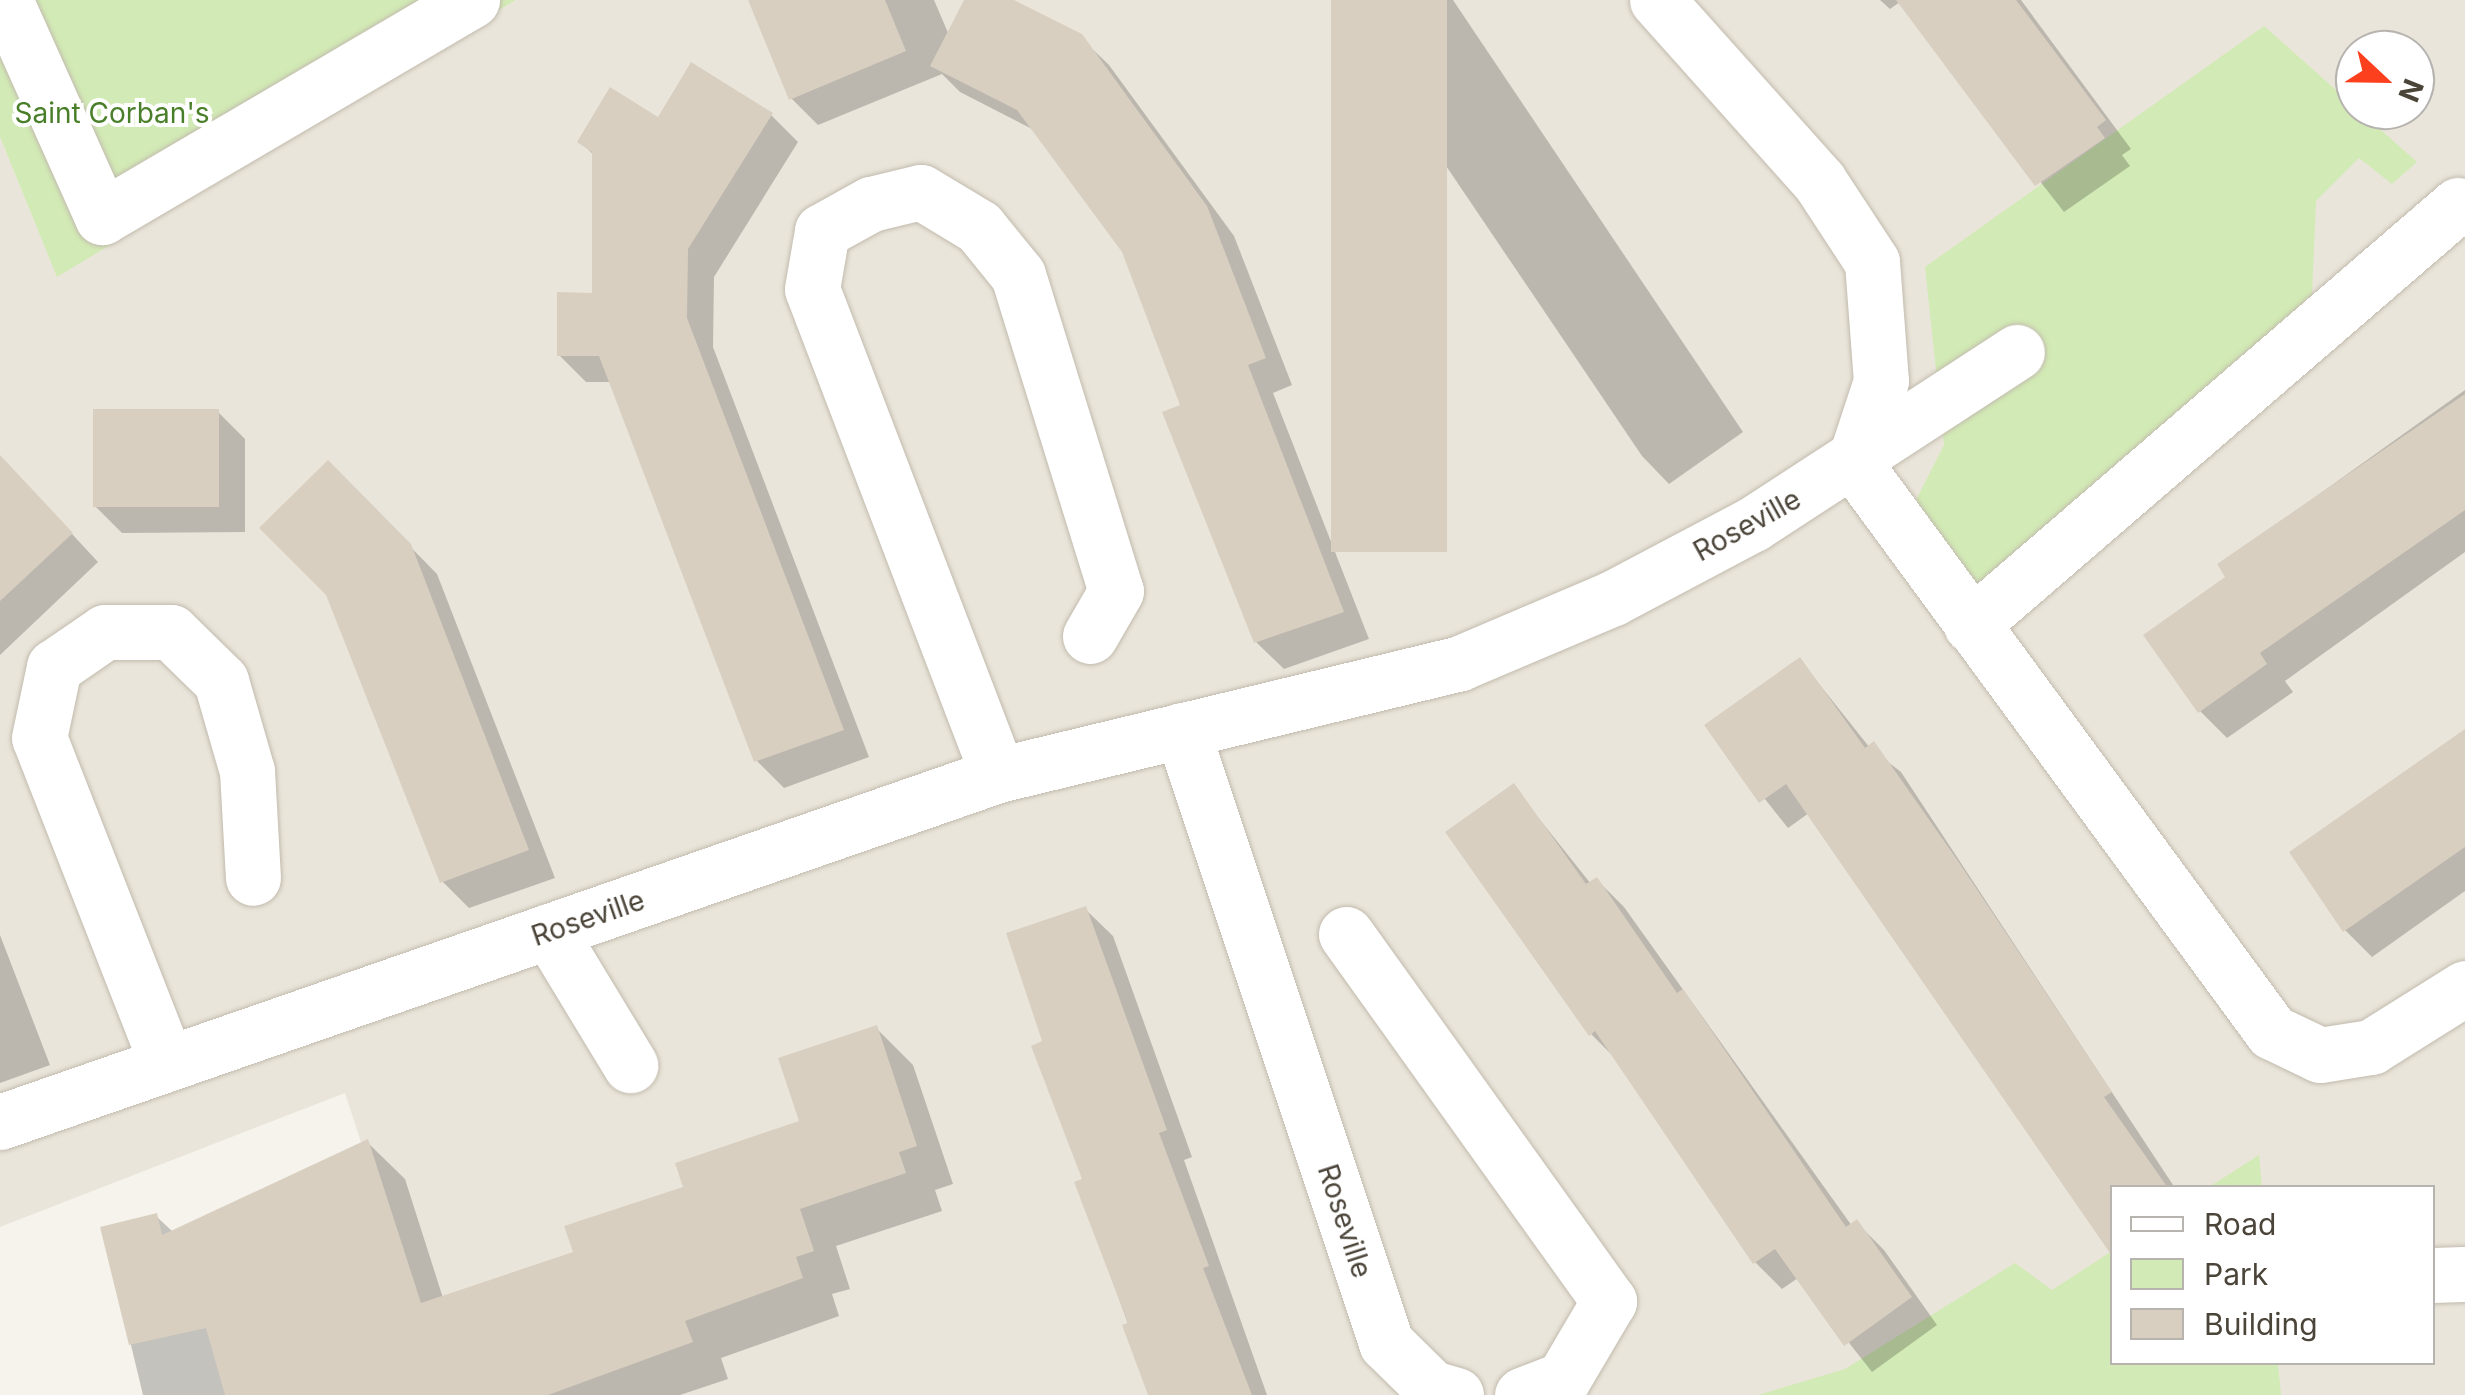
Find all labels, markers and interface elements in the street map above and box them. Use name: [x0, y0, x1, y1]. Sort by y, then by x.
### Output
north arrow: [2335, 30, 2435, 130]
text: N: [2391, 74, 2431, 107]
park label: Saint Corban's: [14, 96, 210, 130]
street label: Roseville: [1688, 482, 1806, 568]
street label: Roseville: [527, 883, 649, 953]
street label: Roseville: [1311, 1160, 1379, 1282]
legend: [2110, 1185, 2435, 1365]
text: Road: [2204, 1206, 2276, 1242]
text: Park: [2204, 1256, 2268, 1292]
text: Building: [2204, 1306, 2318, 1342]

